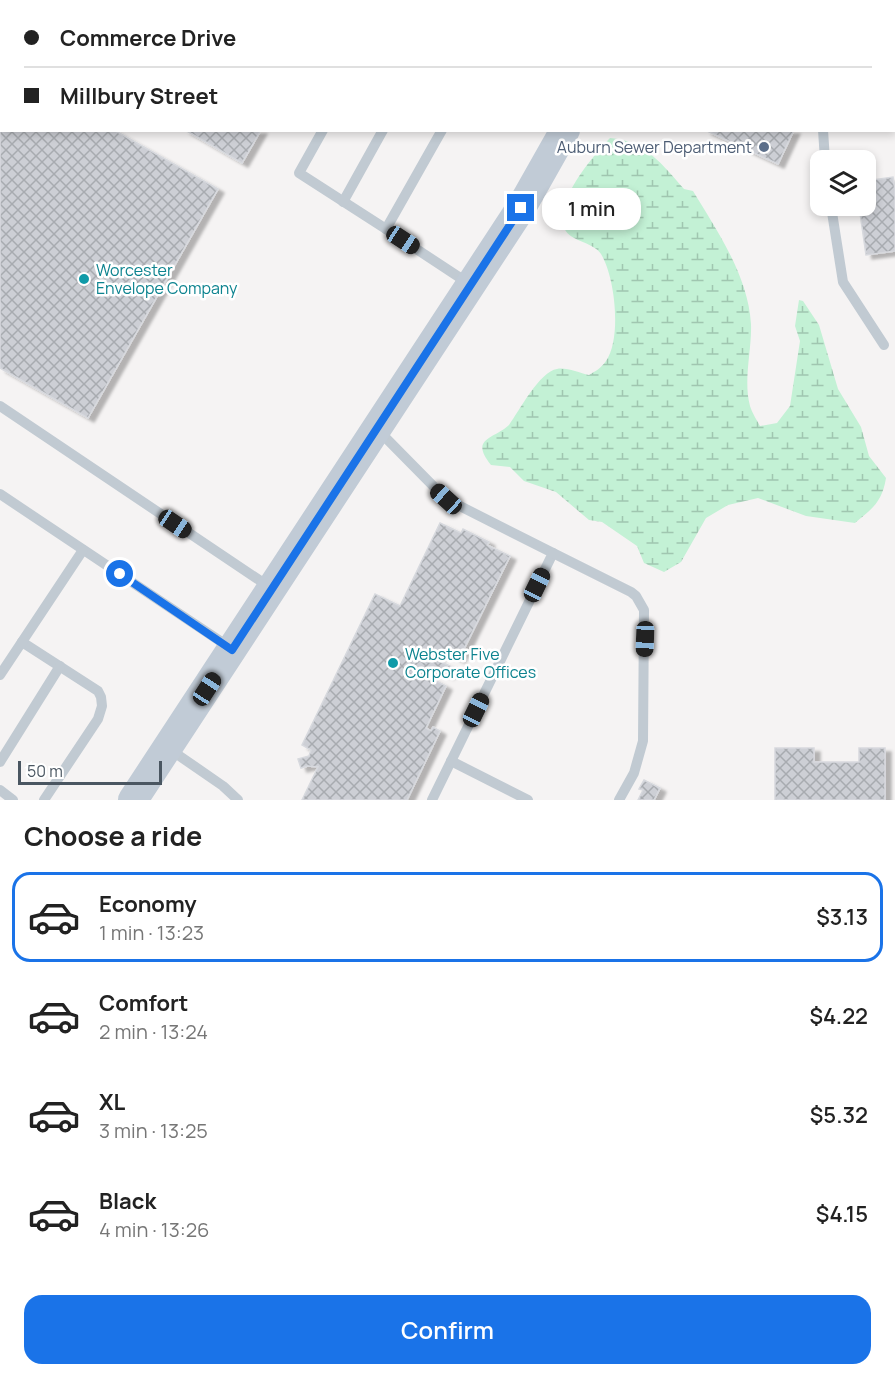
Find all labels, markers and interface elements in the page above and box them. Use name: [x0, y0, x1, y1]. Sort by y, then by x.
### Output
text: Commerce Drive: [60, 23, 236, 53]
text: Millbury Street: [60, 81, 218, 111]
place label: Auburn Sewer Department: [557, 136, 752, 158]
marker: Auburn Sewer Department: [757, 140, 771, 154]
map controls: [810, 150, 876, 216]
button: layers: [810, 150, 876, 216]
callout: 1 min: [542, 187, 641, 229]
route end: [507, 194, 534, 221]
text: 1 min: [568, 195, 615, 222]
car: [383, 223, 423, 257]
place label: Worcester Envelope Company: [96, 259, 238, 299]
marker: Worcester Envelope Company: [77, 272, 91, 286]
car: [427, 480, 465, 518]
car: [155, 506, 195, 542]
route start: [106, 560, 133, 587]
car: [521, 565, 553, 605]
car: [635, 621, 655, 657]
place label: Webster Five Corporate Offices: [405, 643, 536, 683]
marker: Webster Five Corporate Offices: [386, 656, 400, 670]
car: [190, 669, 224, 709]
car: [460, 690, 492, 730]
scale bar: [18, 758, 162, 786]
text: 50 m: [27, 760, 63, 782]
text: Choose a ride: [24, 817, 202, 854]
text: Economy: [99, 889, 197, 919]
icon: car: [27, 890, 81, 944]
text: $3.13: [816, 902, 868, 932]
text: 1 min · 13:23: [99, 919, 204, 946]
text: Comfort: [99, 988, 188, 1018]
icon: car: [27, 989, 81, 1043]
text: $4.22: [810, 1001, 868, 1031]
text: 2 min · 13:24: [99, 1018, 208, 1045]
text: XL: [99, 1087, 125, 1117]
icon: car: [27, 1088, 81, 1142]
text: $5.32: [810, 1100, 868, 1130]
text: 3 min · 13:25: [99, 1117, 208, 1144]
text: Black: [99, 1186, 156, 1216]
icon: car: [27, 1187, 81, 1241]
text: $4.15: [816, 1199, 868, 1229]
text: 4 min · 13:26: [99, 1216, 209, 1243]
button: Confirm: [24, 1295, 871, 1364]

